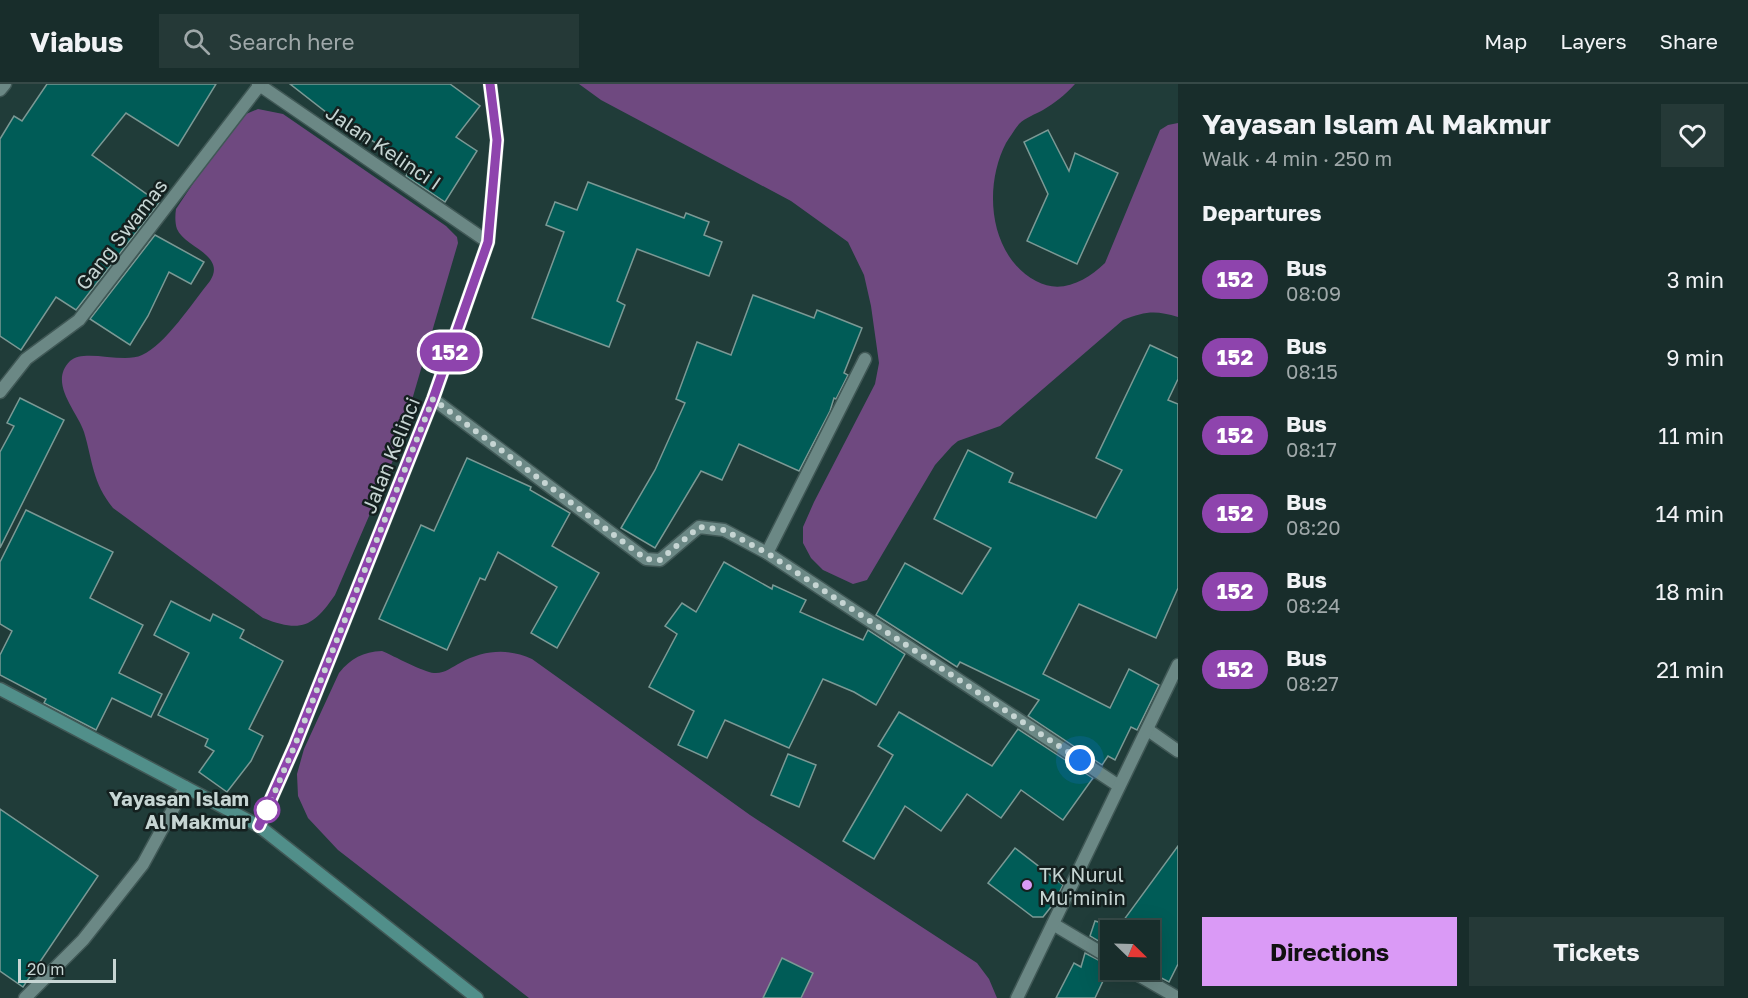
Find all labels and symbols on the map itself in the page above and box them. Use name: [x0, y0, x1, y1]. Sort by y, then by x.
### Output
street label: Jalan Kelinci I: [322, 100, 446, 194]
street label: Gang Swamas: [70, 174, 172, 294]
line badge: 152: [416, 332, 484, 372]
street label: Jalan Kelinci: [356, 394, 424, 516]
your location: [1065, 745, 1095, 775]
place label: Yayasan Islam Al Makmur: [109, 786, 249, 833]
marker: Yayasan Islam Al Makmur: [254, 797, 280, 823]
place label: TK Nurul Mu'minin: [1039, 862, 1126, 909]
marker: TK Nurul Mu'minin: [1020, 878, 1034, 892]
north arrow: [1100, 920, 1160, 980]
scale bar: [18, 956, 116, 984]

